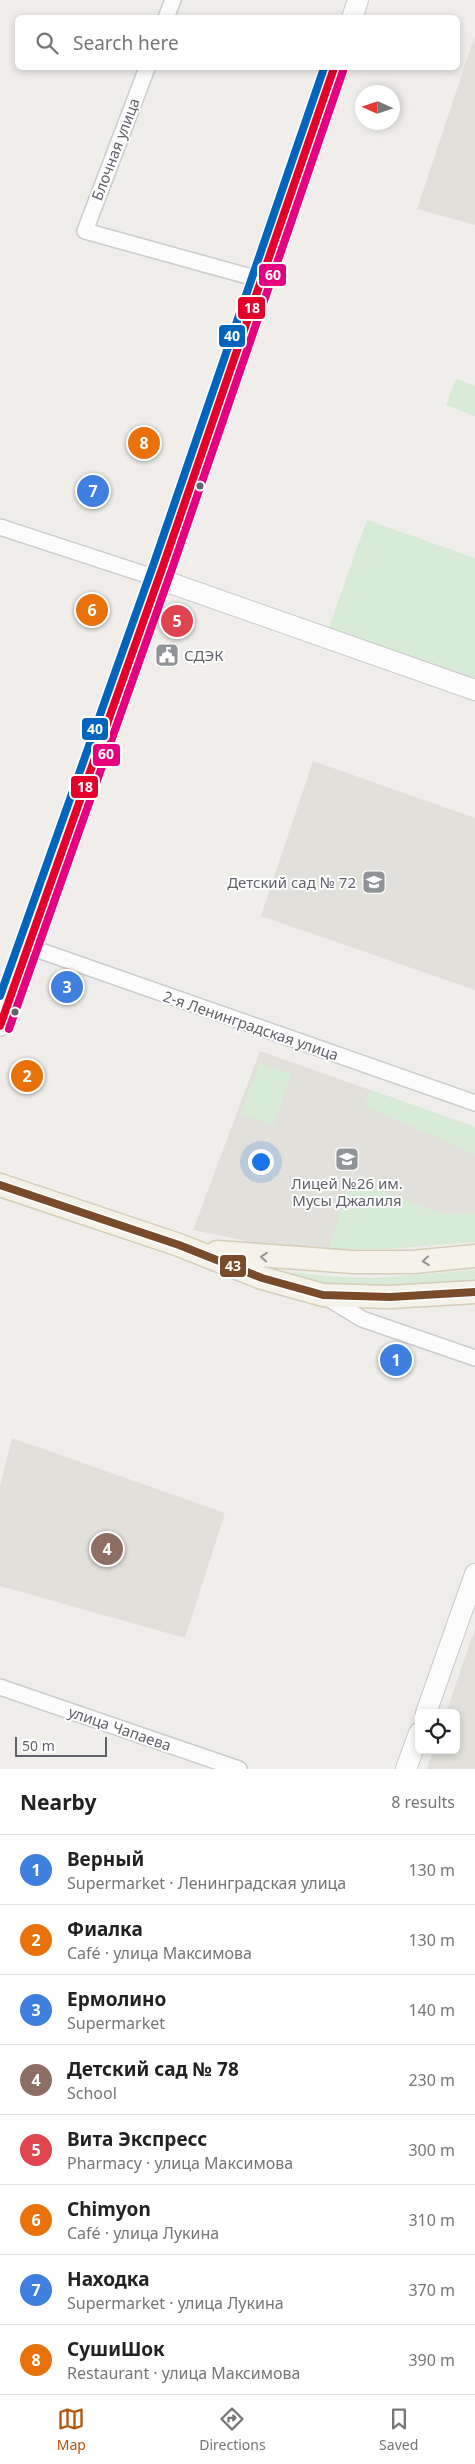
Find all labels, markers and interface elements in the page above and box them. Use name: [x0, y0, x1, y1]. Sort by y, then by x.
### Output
search box: [15, 15, 460, 70]
icon: search: [33, 29, 61, 57]
text: Search here: [73, 30, 179, 56]
north arrow: [355, 85, 400, 130]
street label: Блочная улица: [86, 95, 144, 203]
line badge: 60: [258, 263, 287, 287]
text: 60: [265, 265, 281, 284]
line badge: 18: [237, 296, 266, 320]
text: 18: [244, 298, 260, 317]
line badge: 40: [218, 324, 246, 348]
text: 40: [224, 326, 240, 345]
pin: 8: [128, 424, 160, 462]
pin: 7: [77, 472, 109, 510]
unlabelled marker: [195, 481, 205, 491]
pin: 6: [76, 591, 108, 629]
pin: 5: [161, 602, 193, 640]
public building icon: СДЭК: [154, 642, 180, 668]
place label: СДЭК: [184, 645, 224, 665]
line badge: 40: [81, 717, 109, 741]
text: 40: [87, 719, 103, 738]
line badge: 60: [92, 743, 121, 767]
text: 60: [98, 744, 114, 763]
line badge: 18: [70, 775, 99, 799]
text: 18: [77, 777, 93, 796]
school or university icon: Детский сад № 72: [361, 869, 387, 895]
place label: Детский сад № 72: [227, 872, 356, 892]
pin: 3: [51, 968, 83, 1006]
street label: 2-я Ленинградская улица: [161, 986, 341, 1064]
unlabelled marker: [10, 1007, 20, 1017]
pin: 2: [11, 1057, 43, 1095]
school or university icon: Лицей №26 им. Мусы Джалиля: [334, 1146, 360, 1172]
your location: [248, 1149, 274, 1175]
place label: Лицей №26 им. Мусы Джалиля: [291, 1173, 403, 1210]
one-way arrow: [260, 1252, 268, 1263]
line badge: 43: [219, 1254, 247, 1278]
one-way arrow: [422, 1255, 430, 1266]
text: 43: [225, 1256, 241, 1275]
pin: 1: [380, 1341, 412, 1379]
pin: 4: [91, 1530, 123, 1568]
street label: улица Чапаева: [66, 1701, 174, 1755]
map controls: [415, 1709, 460, 1754]
button: locate: [415, 1709, 460, 1754]
scale bar: [15, 1734, 108, 1757]
text: 50 m: [22, 1736, 55, 1755]
text: Nearby: [20, 1788, 96, 1816]
text: 8 results: [391, 1791, 455, 1813]
text: Верный: [67, 1846, 144, 1872]
text: 1: [31, 1859, 41, 1881]
text: 130 m: [408, 1859, 455, 1881]
text: Supermarket · Ленинградская улица: [67, 1872, 346, 1894]
text: Фиалка: [67, 1916, 143, 1942]
text: 2: [31, 1929, 41, 1951]
text: 130 m: [408, 1929, 455, 1951]
text: Café · улица Максимова: [67, 1942, 252, 1964]
text: Ермолино: [67, 1986, 166, 2012]
text: 3: [31, 1999, 41, 2021]
text: 140 m: [408, 1999, 455, 2021]
text: Supermarket: [67, 2012, 165, 2034]
text: Детский сад № 78: [67, 2056, 239, 2082]
text: 4: [31, 2069, 41, 2091]
text: 230 m: [408, 2069, 455, 2091]
text: School: [67, 2082, 117, 2104]
text: Вита Экспресс: [67, 2126, 207, 2152]
text: 5: [31, 2139, 41, 2161]
text: 300 m: [408, 2139, 455, 2161]
text: Pharmacy · улица Максимова: [67, 2152, 293, 2174]
text: Chimyon: [67, 2196, 151, 2222]
text: 6: [31, 2209, 41, 2231]
text: 310 m: [408, 2209, 455, 2231]
text: Café · улица Лукина: [67, 2222, 219, 2244]
text: Находка: [67, 2266, 150, 2292]
text: 7: [31, 2279, 41, 2301]
text: 370 m: [408, 2279, 455, 2301]
text: Supermarket · улица Лукина: [67, 2292, 284, 2314]
text: СушиШок: [67, 2336, 165, 2362]
text: 8: [31, 2349, 41, 2371]
text: 390 m: [408, 2349, 455, 2371]
text: Restaurant · улица Максимова: [67, 2362, 300, 2384]
tab: Map: [57, 2405, 86, 2454]
tab: Directions: [199, 2405, 266, 2454]
tab: Saved: [379, 2405, 418, 2454]

